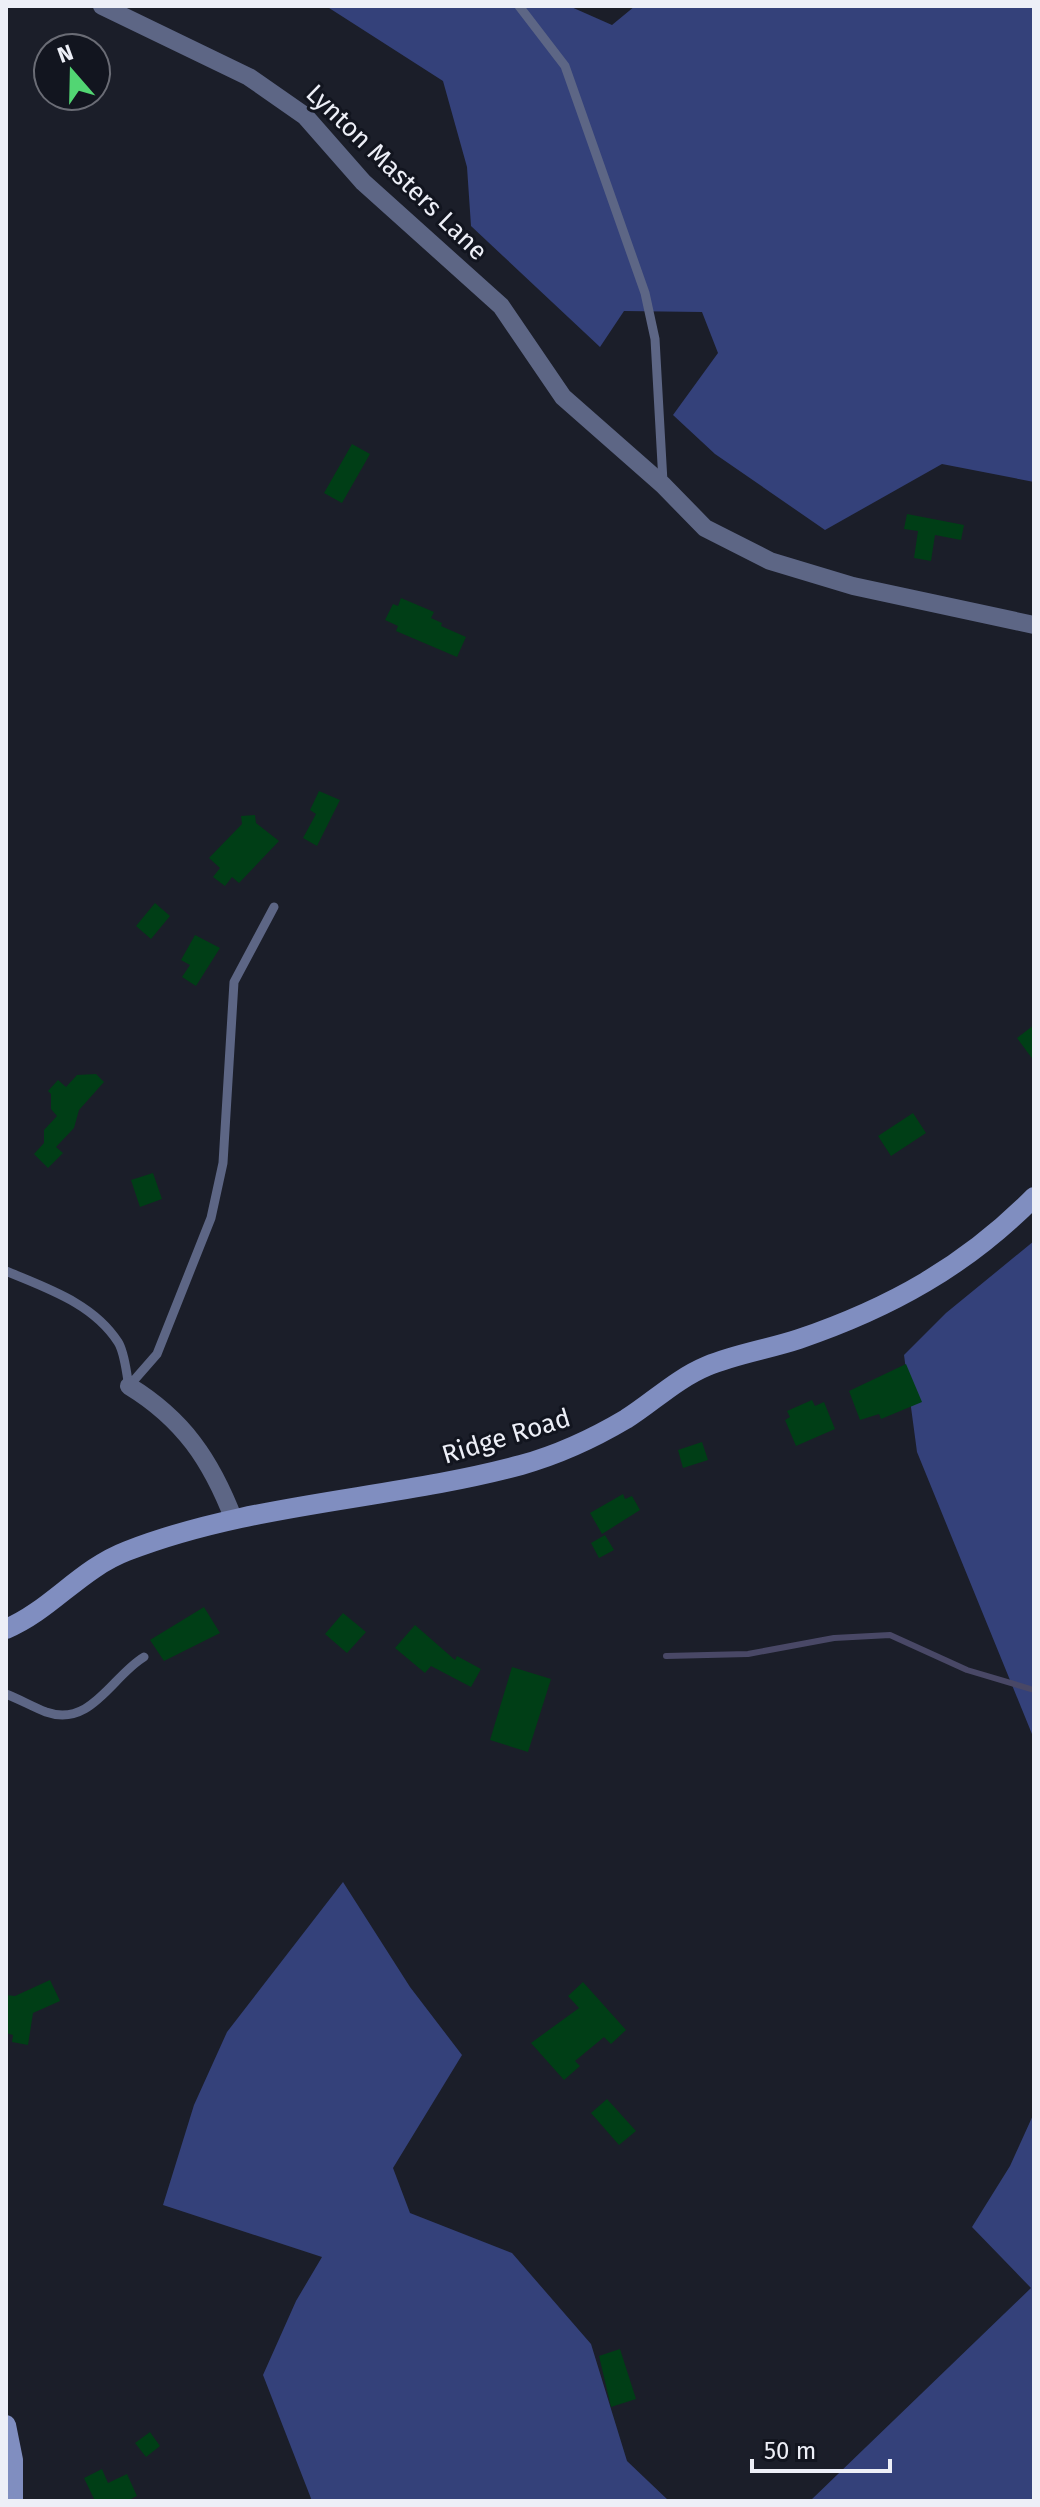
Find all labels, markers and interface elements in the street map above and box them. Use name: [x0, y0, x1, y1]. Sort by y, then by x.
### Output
north arrow: [32, 32, 112, 112]
text: N: [54, 38, 77, 69]
street label: Lynton Masters Lane: [300, 78, 494, 267]
street label: Ridge Road: [438, 1402, 574, 1471]
scale bar: [752, 2423, 890, 2473]
text: 50 m: [764, 2437, 816, 2465]

